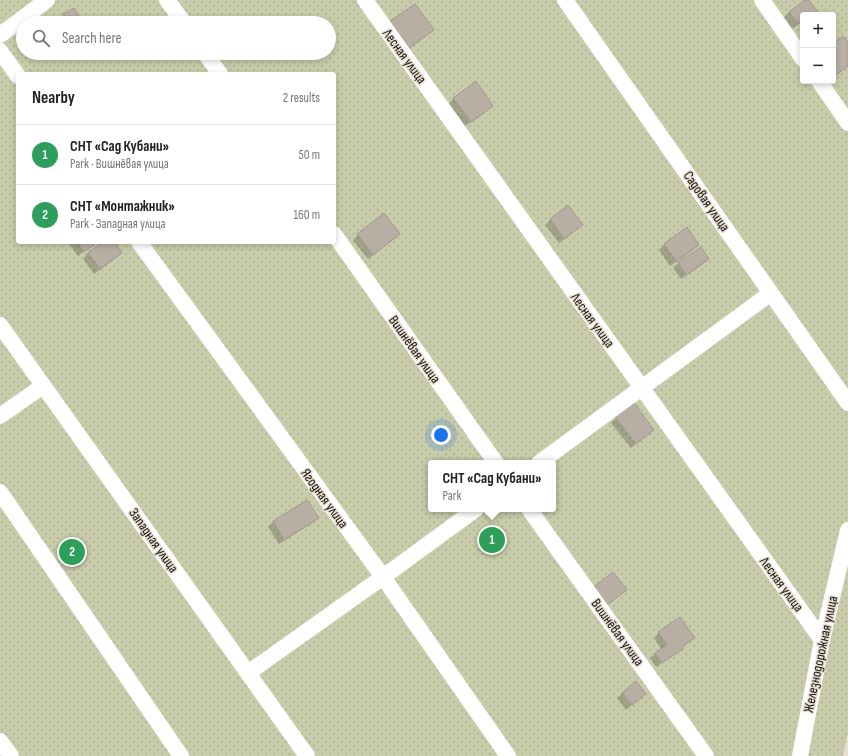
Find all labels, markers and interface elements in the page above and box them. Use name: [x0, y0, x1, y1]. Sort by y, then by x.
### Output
map controls: [800, 12, 836, 84]
button: +: [800, 12, 836, 48]
search box: [16, 16, 336, 60]
street label: Лесная улица: [378, 25, 430, 87]
icon: search: [30, 27, 52, 49]
text: Search here: [62, 29, 122, 48]
button: −: [800, 48, 836, 84]
text: Nearby: [32, 88, 75, 108]
text: 2 results: [283, 90, 320, 106]
text: СНТ «Сад Кубани»: [70, 137, 169, 156]
text: 1: [42, 147, 48, 163]
text: 50 m: [299, 147, 320, 163]
text: Park · Вишнёвая улица: [70, 156, 169, 172]
street label: Садовая улица: [680, 168, 734, 235]
text: СНТ «Монтажник»: [70, 197, 175, 216]
text: 2: [42, 207, 48, 223]
text: 160 m: [294, 207, 320, 223]
text: Park · Западная улица: [70, 216, 165, 232]
street label: Лесная улица: [566, 289, 618, 351]
street label: Вишнёвая улица: [385, 312, 444, 386]
your location: [431, 425, 451, 445]
popup: [428, 460, 556, 512]
street label: Ягодная улица: [297, 465, 352, 531]
text: СНТ «Сад Кубани»: [442, 469, 542, 488]
text: Park: [442, 488, 461, 504]
street label: Западная улица: [125, 505, 182, 576]
pin: 1: [479, 525, 505, 555]
pin: 2: [59, 537, 85, 567]
street label: Лесная улица: [755, 553, 807, 615]
street label: Железнодорожная улица: [800, 594, 841, 714]
street label: Вишнёвая улица: [588, 595, 648, 669]

